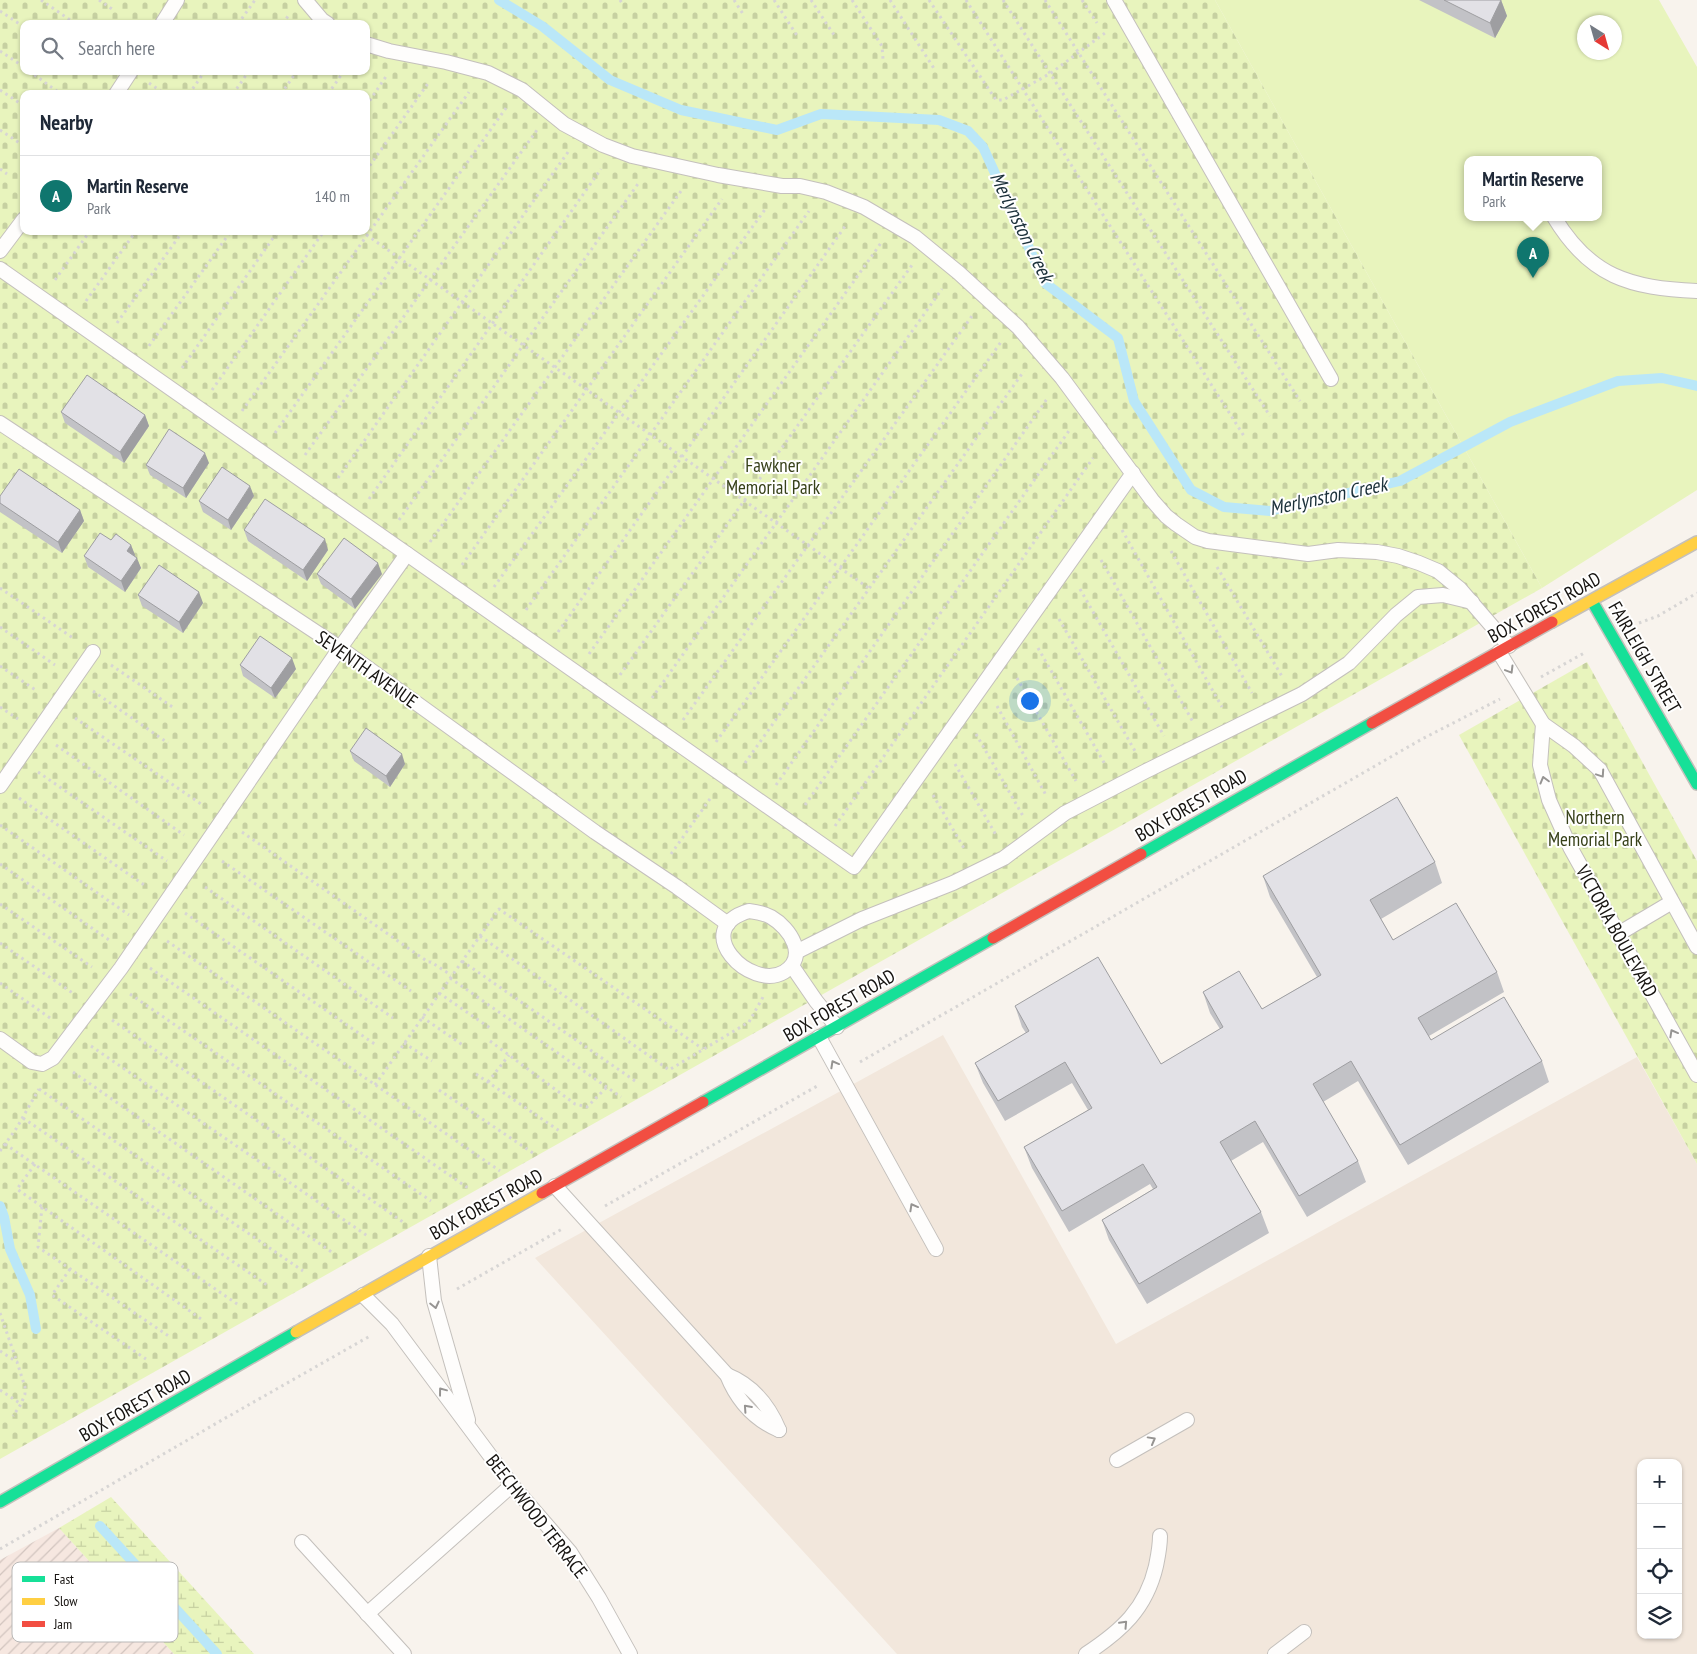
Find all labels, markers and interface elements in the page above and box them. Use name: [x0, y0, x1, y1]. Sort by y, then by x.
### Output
north arrow: [1577, 15, 1622, 60]
search box: [20, 20, 370, 75]
icon: search: [38, 34, 66, 62]
text: Search here: [78, 36, 155, 60]
text: Nearby: [40, 109, 93, 136]
popup: [1464, 156, 1602, 221]
text: Martin Reserve: [1482, 167, 1584, 191]
water label: Merlynston Creek: [984, 168, 1061, 289]
text: Martin Reserve: [87, 174, 189, 198]
text: A: [52, 186, 60, 206]
text: 140 m: [315, 186, 350, 206]
text: Park: [1482, 191, 1506, 211]
text: Park: [87, 198, 111, 218]
pin: A: [1517, 237, 1549, 278]
park label: Fawkner Memorial Park: [726, 453, 821, 499]
water label: Merlynston Creek: [1267, 470, 1391, 521]
street label: BOX FOREST ROAD: [1483, 566, 1605, 648]
street label: FAIRLEIGH STREET: [1603, 597, 1687, 718]
street label: SEVENTH AVENUE: [311, 625, 423, 713]
one-way arrow: [1504, 664, 1514, 673]
your location: [1017, 688, 1043, 714]
street label: BOX FOREST ROAD: [1131, 763, 1251, 847]
one-way arrow: [1595, 768, 1604, 777]
one-way arrow: [1539, 775, 1550, 784]
park label: Northern Memorial Park: [1548, 805, 1643, 851]
street label: VICTORIA BOULEVARD: [1570, 860, 1663, 1001]
street label: BOX FOREST ROAD: [779, 963, 899, 1047]
one-way arrow: [1670, 1029, 1680, 1038]
one-way arrow: [830, 1061, 840, 1070]
street label: BOX FOREST ROAD: [425, 1163, 547, 1245]
one-way arrow: [909, 1203, 919, 1212]
one-way arrow: [429, 1300, 440, 1309]
street label: BOX FOREST ROAD: [75, 1363, 195, 1447]
one-way arrow: [439, 1387, 448, 1397]
one-way arrow: [744, 1404, 753, 1413]
one-way arrow: [1147, 1436, 1156, 1446]
street label: BEECHWOOD TERRACE: [481, 1449, 593, 1583]
map controls: [1637, 1459, 1682, 1639]
button: +: [1637, 1459, 1682, 1504]
button: −: [1637, 1504, 1682, 1549]
button: locate: [1637, 1549, 1682, 1594]
legend: [12, 1562, 178, 1642]
text: Fast: [54, 1570, 74, 1588]
text: Slow: [54, 1592, 78, 1610]
button: layers: [1637, 1594, 1682, 1639]
text: Jam: [53, 1615, 72, 1633]
one-way arrow: [1118, 1621, 1127, 1630]

